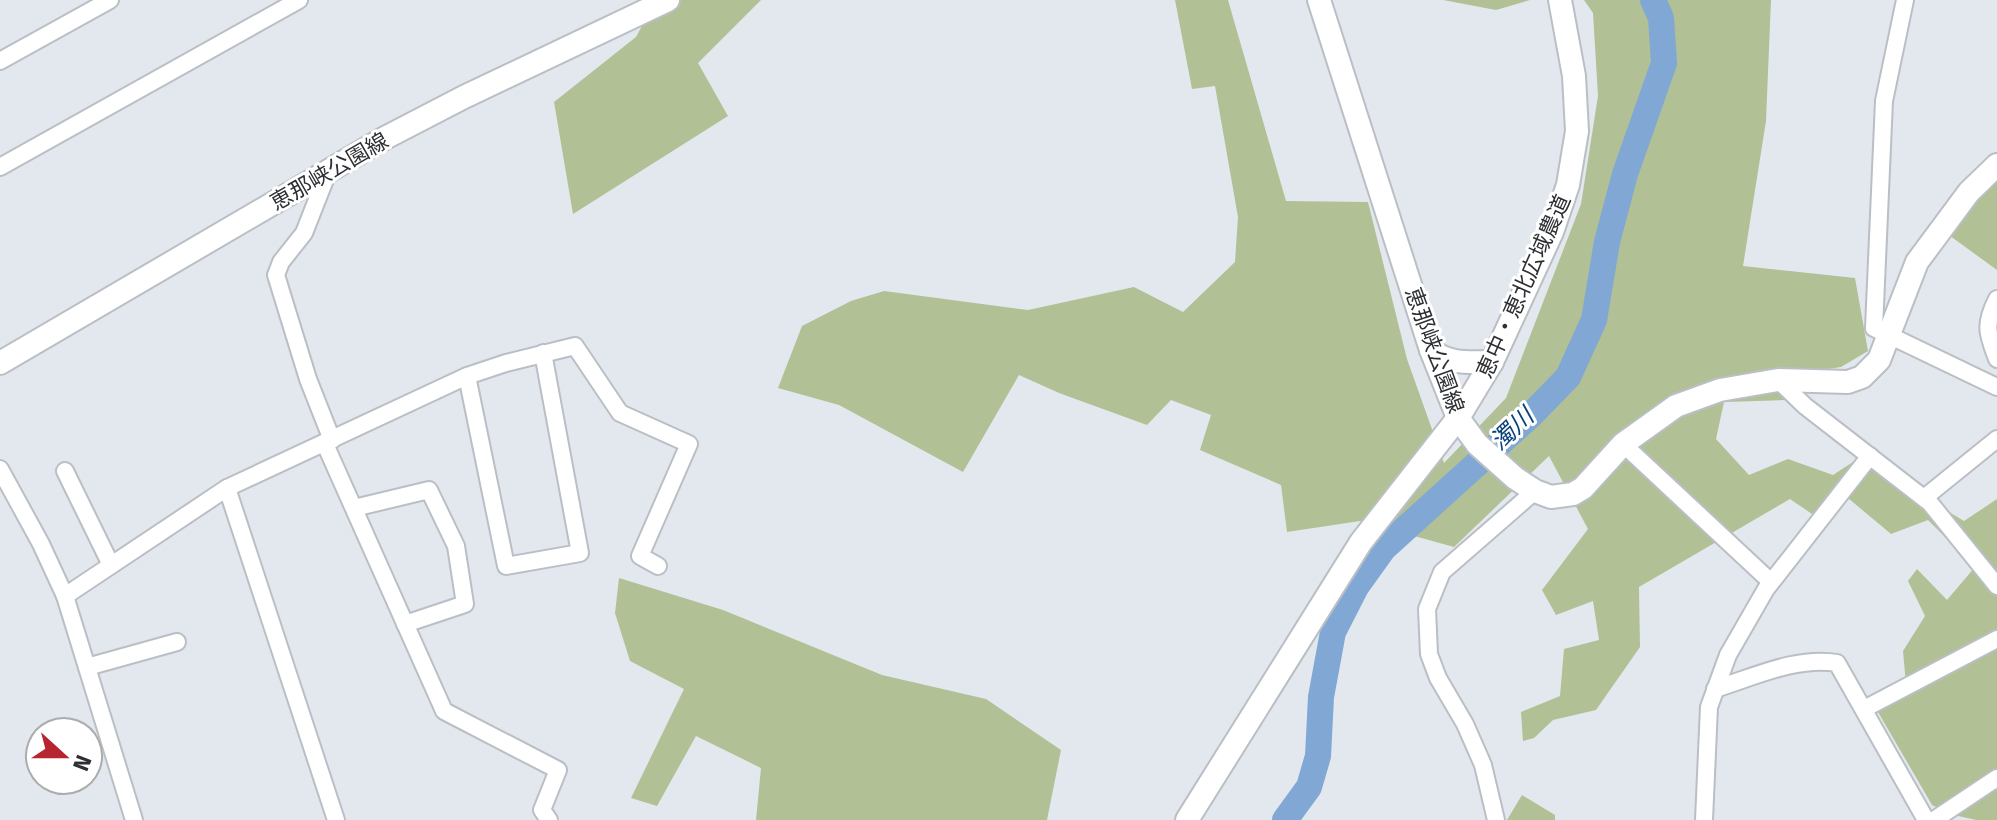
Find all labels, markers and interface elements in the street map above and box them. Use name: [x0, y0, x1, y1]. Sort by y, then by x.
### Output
street label: 恵那峡公園線: [265, 127, 393, 216]
street label: 恵中・恵北広域農道: [1471, 190, 1576, 382]
street label: 恵那峡公園線: [1399, 284, 1470, 417]
water label: 濁川: [1485, 400, 1541, 456]
north arrow: [24, 716, 104, 796]
text: N: [67, 751, 97, 775]

